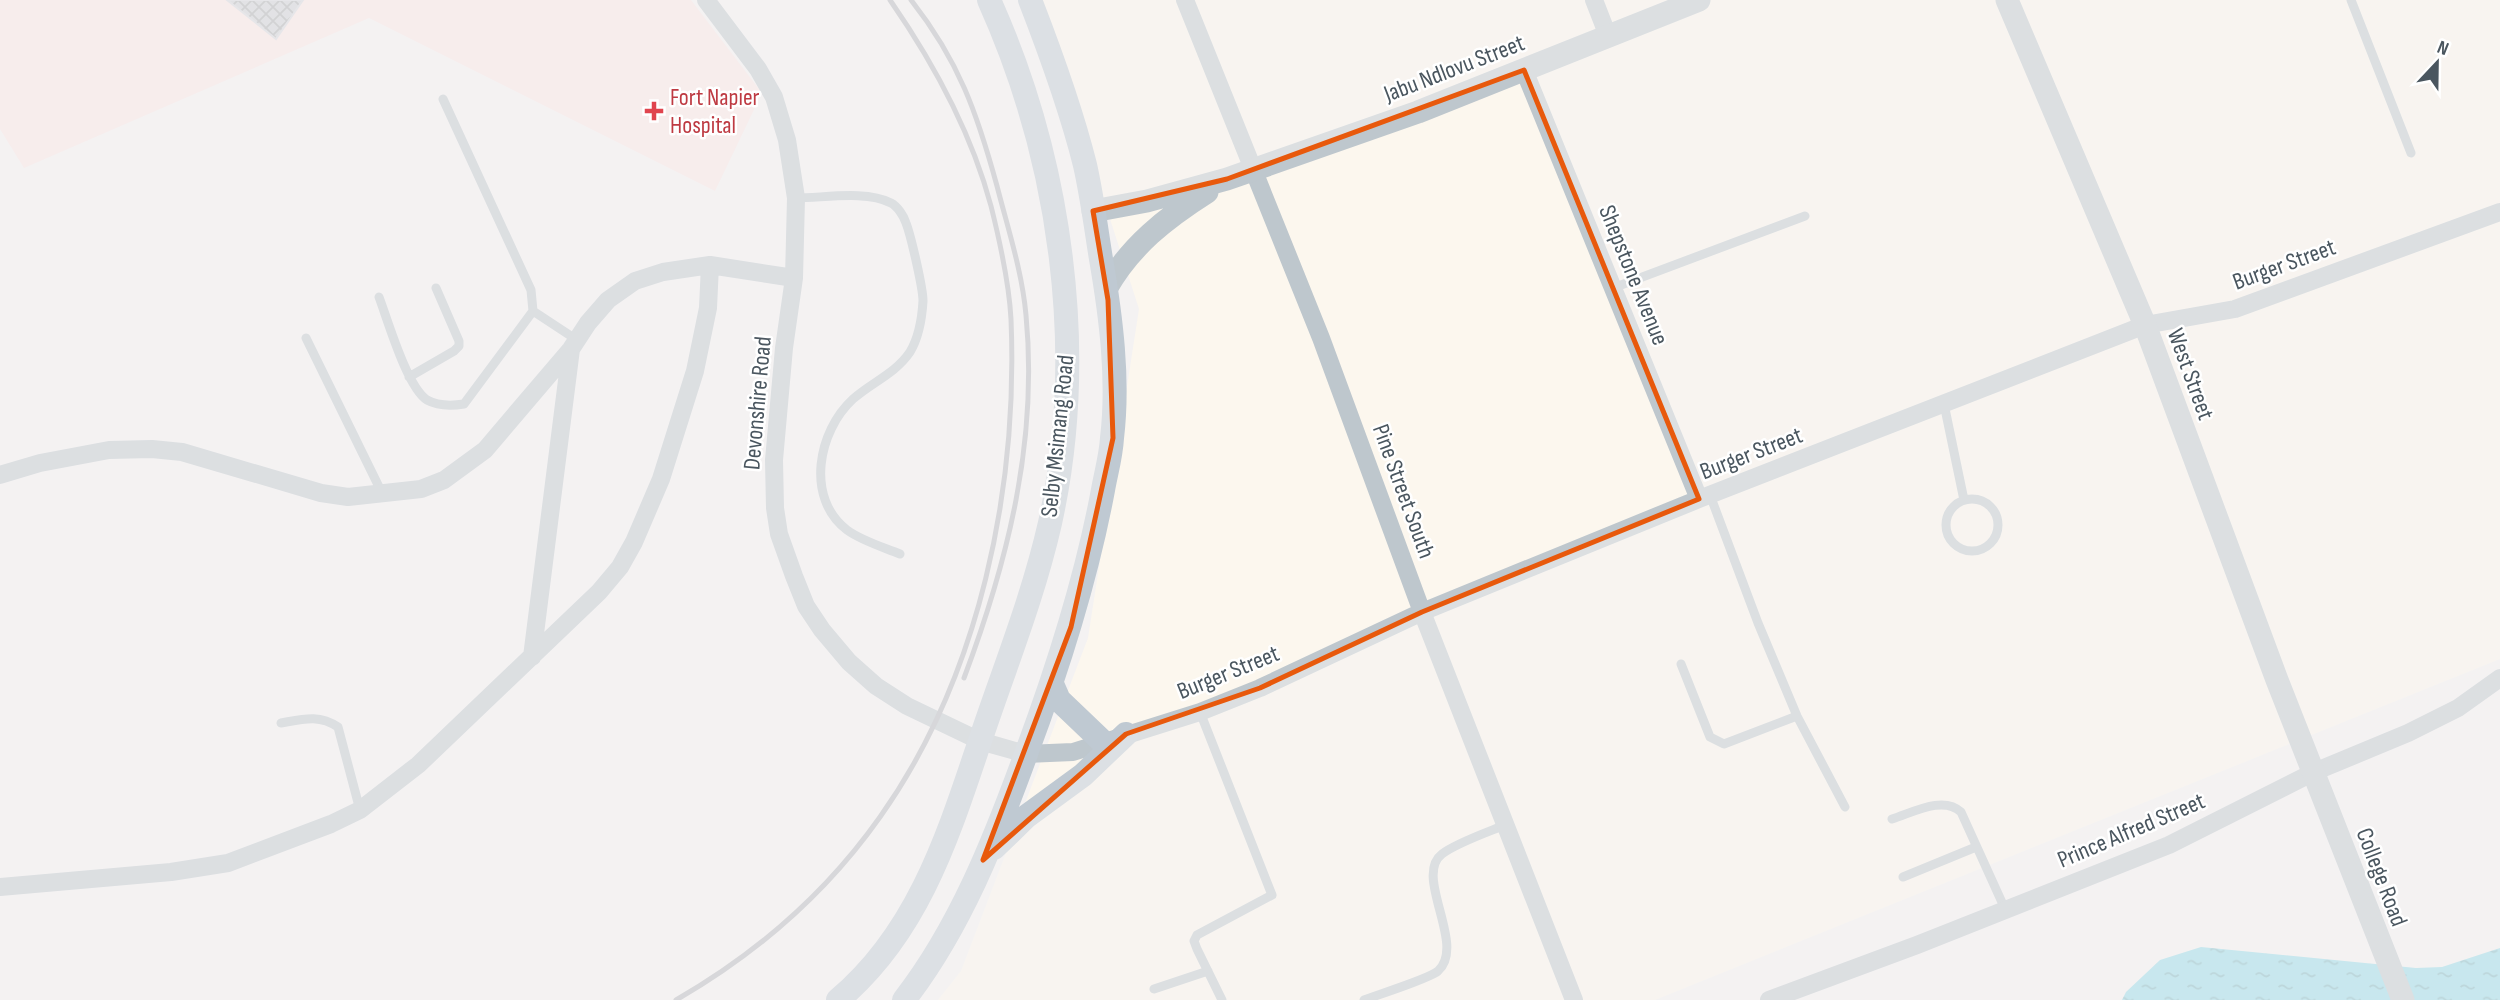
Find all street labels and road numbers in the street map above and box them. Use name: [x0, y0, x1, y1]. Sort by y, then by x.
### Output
street label: Jabu Ndlovu Street: [1379, 28, 1529, 109]
street label: Shepstone Avenue: [1592, 201, 1675, 349]
street label: Burger Street: [2229, 232, 2340, 296]
street label: West Street: [2161, 324, 2220, 424]
street label: Devonshire Road: [737, 335, 778, 471]
street label: Selby Msimang Road: [1035, 354, 1080, 519]
street label: Pine Street South: [1366, 420, 1441, 562]
street label: Burger Street: [1696, 421, 1807, 486]
street label: Burger Street: [1173, 639, 1283, 706]
street label: Prince Alfred Street: [2053, 786, 2209, 875]
street label: College Road: [2350, 824, 2414, 930]

